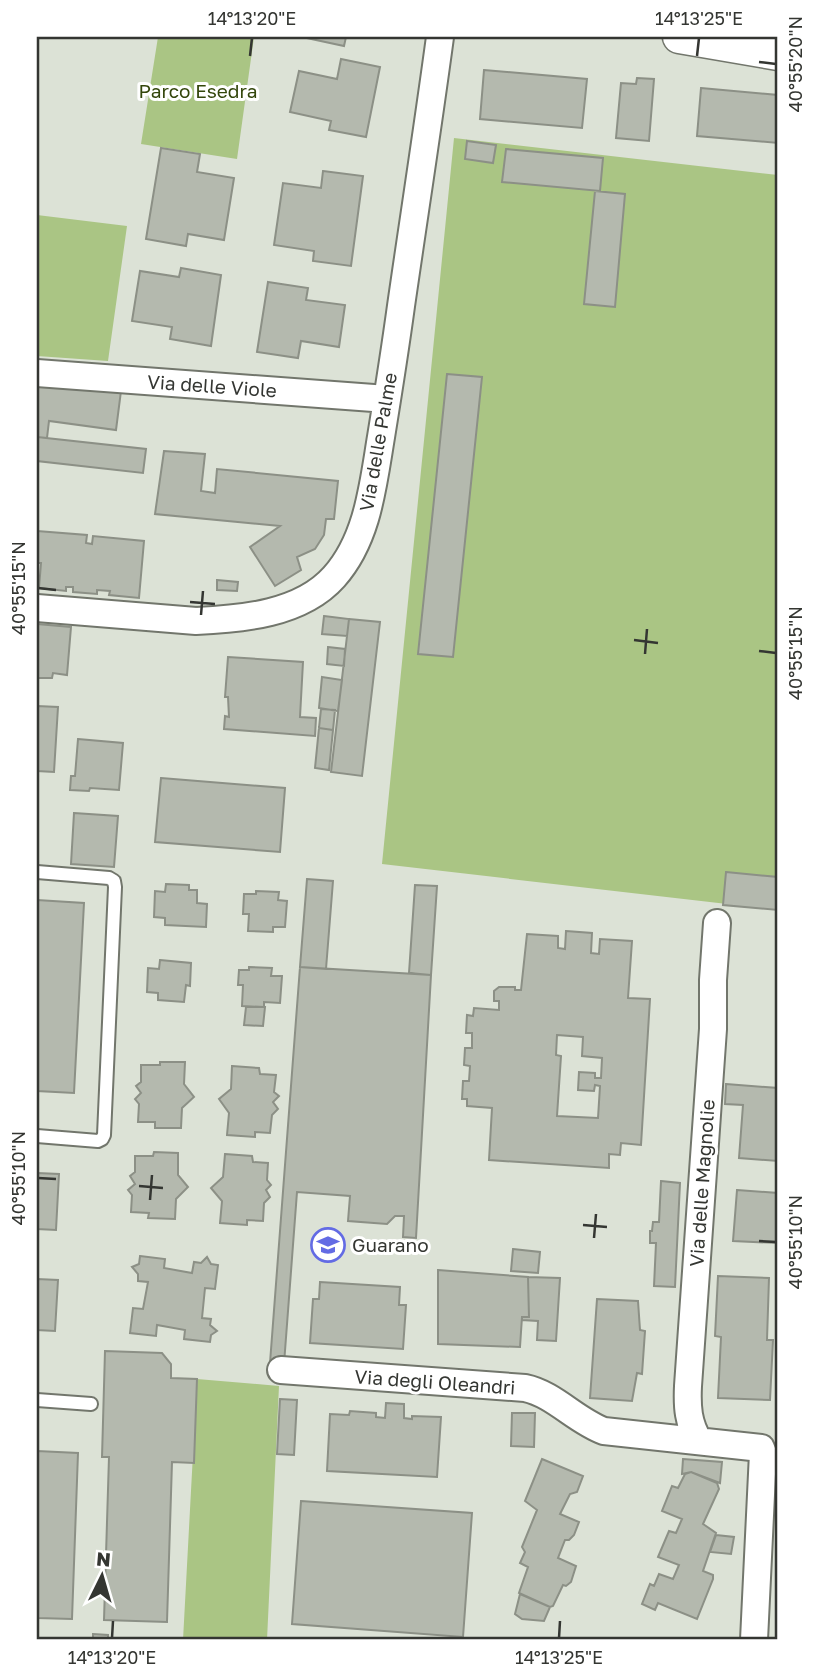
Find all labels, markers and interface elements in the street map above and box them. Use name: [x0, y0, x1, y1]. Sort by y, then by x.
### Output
text: 14°13'20"E: [208, 7, 296, 29]
text: 14°13'25"E: [655, 7, 743, 29]
text: 40°55'20"N: [784, 16, 806, 112]
park label: Parco Esedra: [138, 79, 258, 102]
street label: Via delle Viole: [146, 369, 278, 402]
street label: Via delle Palme: [354, 371, 401, 513]
text: 40°55'15"N: [7, 541, 29, 635]
text: 40°55'15"N: [784, 606, 806, 700]
street label: Via delle Magnolie: [684, 1098, 719, 1267]
text: 40°55'10"N: [7, 1131, 29, 1225]
text: 40°55'10"N: [784, 1195, 806, 1289]
school or university icon: Guarano: [309, 1226, 347, 1264]
place label: Guarano: [352, 1233, 429, 1256]
street label: Via degli Oleandri: [354, 1364, 516, 1399]
north arrow: [66, 1540, 136, 1610]
text: N: [95, 1546, 112, 1571]
text: 14°13'20"E: [68, 1646, 156, 1668]
text: 14°13'25"E: [515, 1646, 603, 1668]

